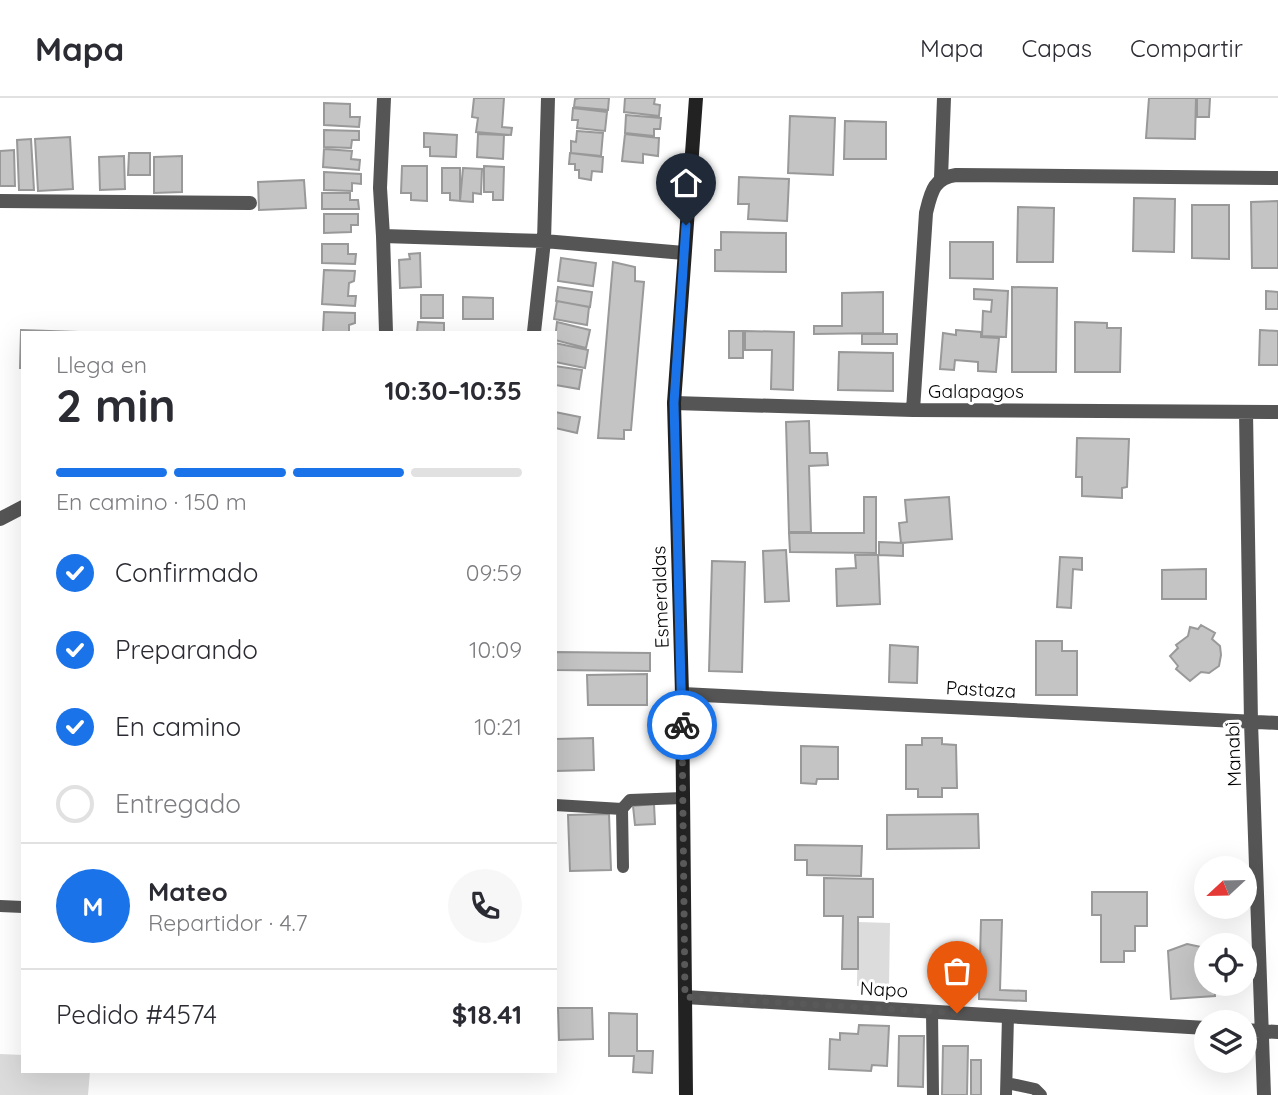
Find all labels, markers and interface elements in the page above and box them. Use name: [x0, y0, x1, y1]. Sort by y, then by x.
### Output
text: Mapa: [35, 28, 124, 69]
text: Mapa: [920, 33, 984, 63]
text: Capas: [1022, 33, 1092, 63]
text: Compartir: [1130, 33, 1243, 63]
pin: [656, 153, 716, 225]
icon: home: [667, 164, 705, 202]
text: Llega en: [56, 350, 147, 379]
text: 10:30–10:35: [384, 374, 522, 407]
text: 2 min: [56, 376, 176, 434]
street label: Galapagos: [928, 379, 1024, 403]
text: En camino · 150 m: [56, 487, 247, 516]
street label: Esmeraldas: [646, 545, 674, 649]
icon: check: [56, 554, 94, 592]
text: Confirmado: [115, 556, 259, 589]
text: 09:59: [466, 558, 522, 587]
icon: check: [56, 631, 94, 669]
text: Preparando: [115, 633, 258, 666]
text: 10:09: [469, 635, 522, 664]
street label: Pastaza: [945, 675, 1017, 703]
courier: [647, 690, 717, 760]
icon: bike: [663, 706, 701, 744]
icon: check: [56, 708, 94, 746]
text: En camino: [115, 710, 241, 743]
text: 10:21: [474, 712, 522, 741]
street label: Manabì: [1220, 721, 1246, 787]
text: Entregado: [115, 787, 241, 820]
north arrow: [1194, 856, 1256, 919]
map controls: [1194, 856, 1257, 1073]
button: phone: [448, 869, 522, 943]
text: Mateo: [148, 875, 228, 908]
text: M: [82, 890, 104, 923]
text: Repartidor · 4.7: [148, 908, 308, 937]
button: locate: [1194, 933, 1257, 996]
pin: [927, 941, 987, 1013]
icon: bag: [938, 952, 976, 990]
street label: Napo: [859, 976, 909, 1002]
text: Pedido #4574: [56, 998, 217, 1031]
text: $18.41: [452, 998, 522, 1031]
button: layers: [1194, 1010, 1257, 1073]

